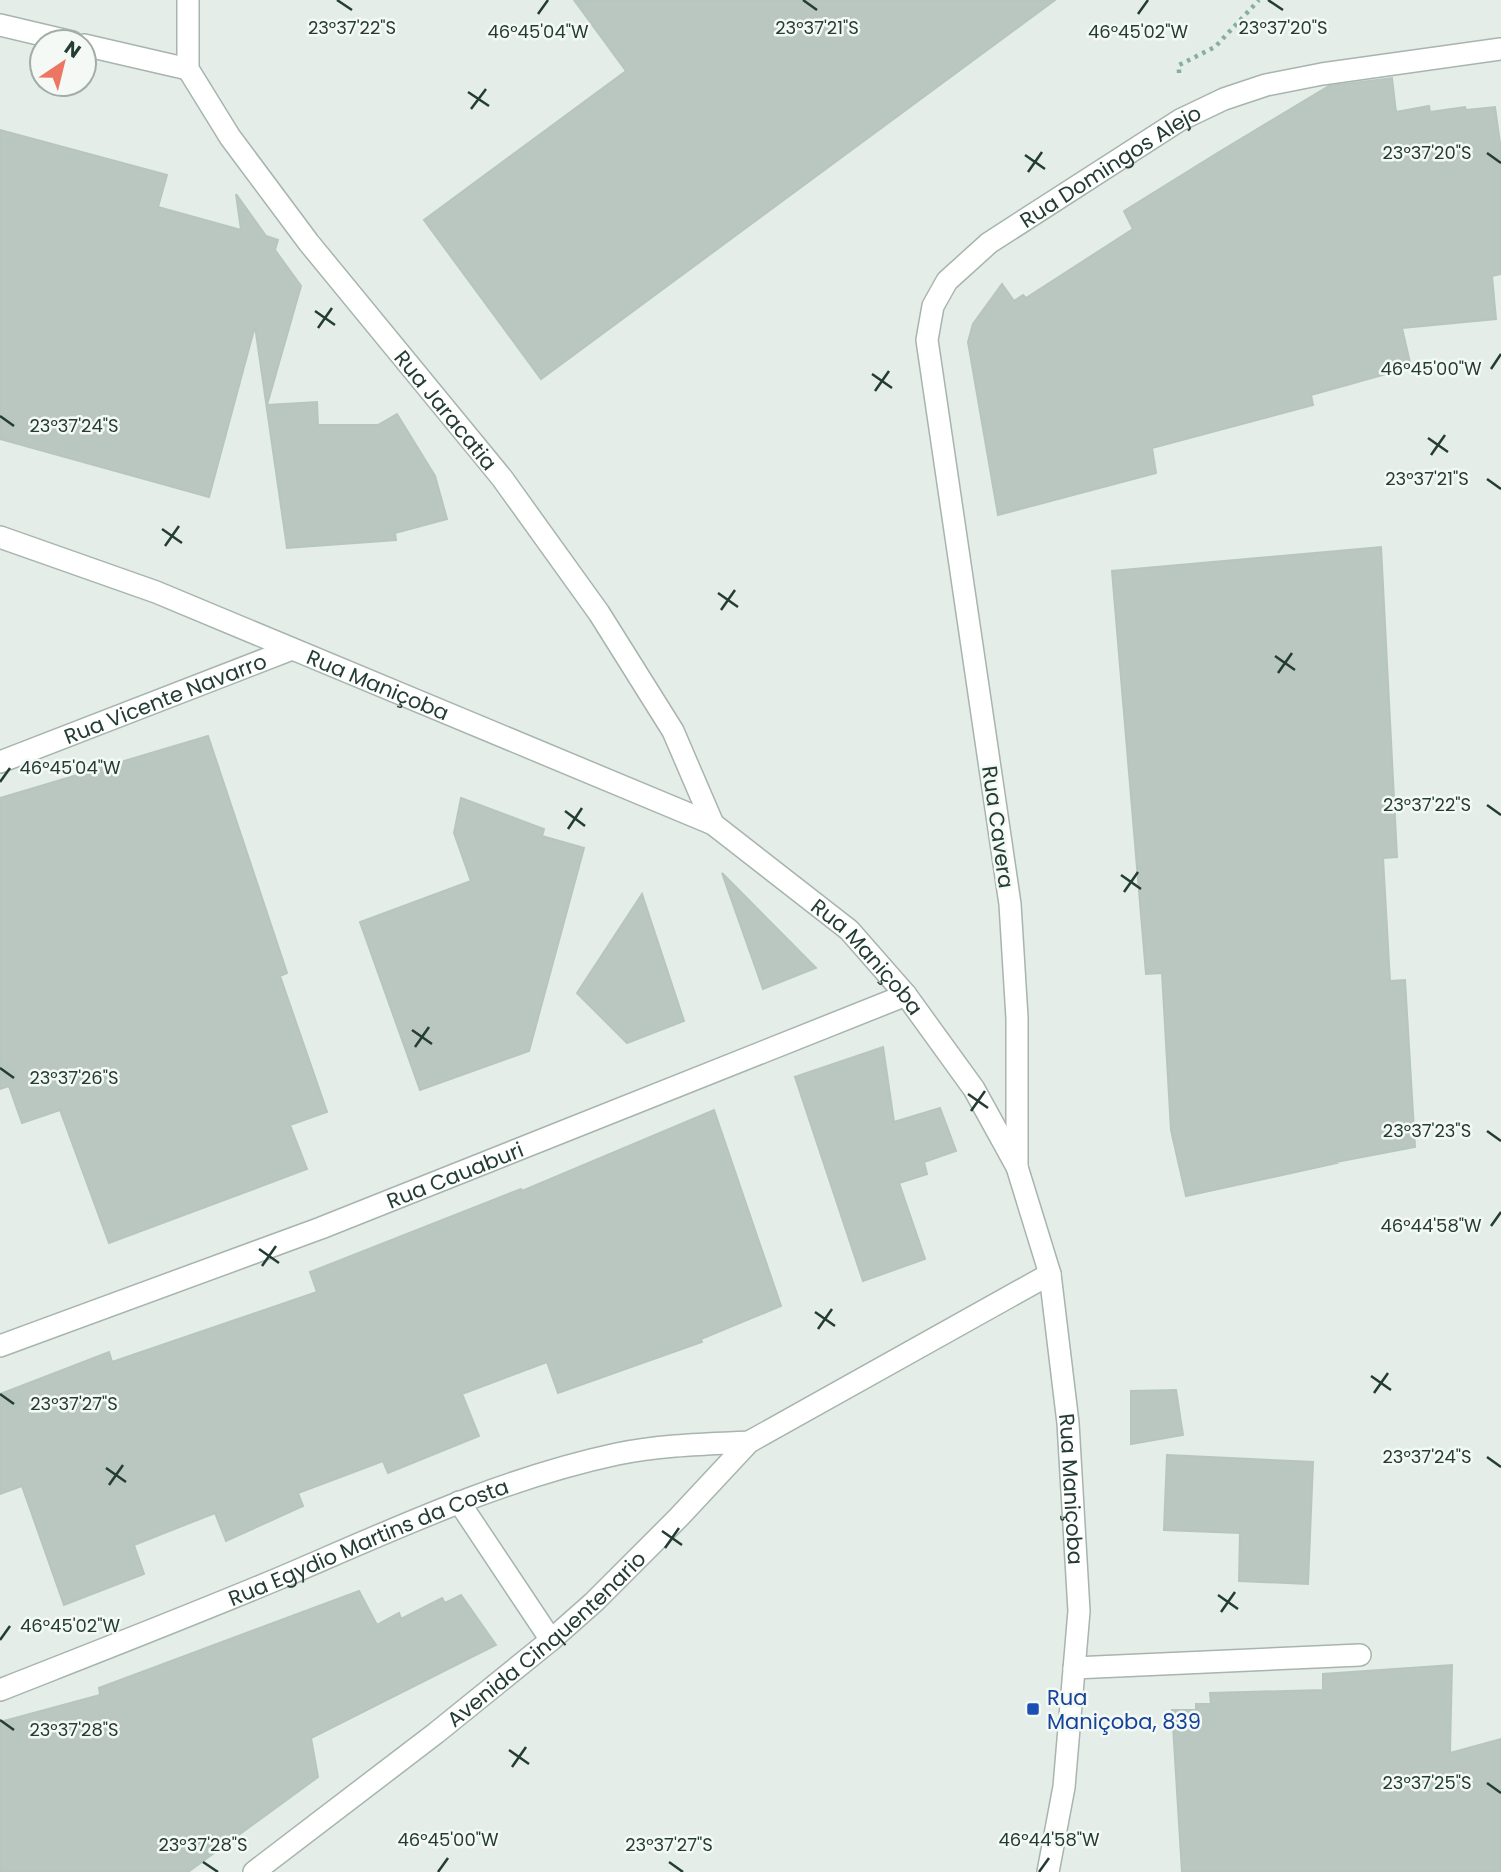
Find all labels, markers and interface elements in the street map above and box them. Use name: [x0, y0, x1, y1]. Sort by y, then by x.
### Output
text: 23°37'22"S: [308, 15, 396, 40]
text: 23°37'21"S: [775, 15, 859, 40]
text: 23°37'20"S: [1238, 15, 1328, 40]
text: 46°45'04"W: [487, 19, 589, 44]
text: 46°45'02"W: [1088, 19, 1188, 44]
north arrow: [28, 28, 98, 98]
text: N: [59, 34, 86, 65]
street label: Rua Domingos Alejo: [1014, 98, 1206, 234]
text: 23°37'20"S: [1382, 140, 1472, 165]
street label: Rua Jaracatia: [388, 344, 504, 476]
text: 46°45'00"W: [1380, 356, 1482, 381]
text: 23°37'24"S: [29, 413, 119, 438]
text: 23°37'21"S: [1385, 466, 1469, 491]
street label: Rua Maniçoba: [303, 642, 454, 727]
street label: Rua Vicente Navarro: [60, 646, 271, 750]
text: 46°45'04"W: [19, 755, 121, 780]
street label: Rua Cavera: [975, 764, 1021, 890]
text: 23°37'22"S: [1383, 792, 1471, 817]
street label: Rua Maniçoba: [805, 892, 930, 1021]
text: 23°37'26"S: [29, 1065, 119, 1090]
text: 23°37'23"S: [1383, 1118, 1471, 1143]
street label: Rua Cauaburi: [382, 1134, 527, 1215]
text: 46°44'58"W: [1380, 1213, 1482, 1238]
text: 23°37'27"S: [30, 1391, 118, 1416]
street label: Rua Maniçoba: [1052, 1412, 1091, 1566]
text: 23°37'24"S: [1382, 1444, 1472, 1469]
street label: Rua Egydio Martins da Costa: [224, 1471, 512, 1612]
street label: Avenida Cinquentenario: [440, 1544, 652, 1733]
text: 46°45'02"W: [20, 1613, 120, 1638]
place label: Rua Maniçoba, 839: [1047, 1683, 1201, 1736]
marker: Rua Maniçoba, 839: [1025, 1701, 1041, 1717]
text: 23°37'28"S: [29, 1717, 119, 1742]
text: 23°37'25"S: [1382, 1770, 1472, 1795]
text: 46°45'00"W: [397, 1827, 499, 1852]
text: 46°44'58"W: [998, 1827, 1100, 1852]
text: 23°37'28"S: [158, 1832, 248, 1857]
text: 23°37'27"S: [625, 1832, 713, 1857]

